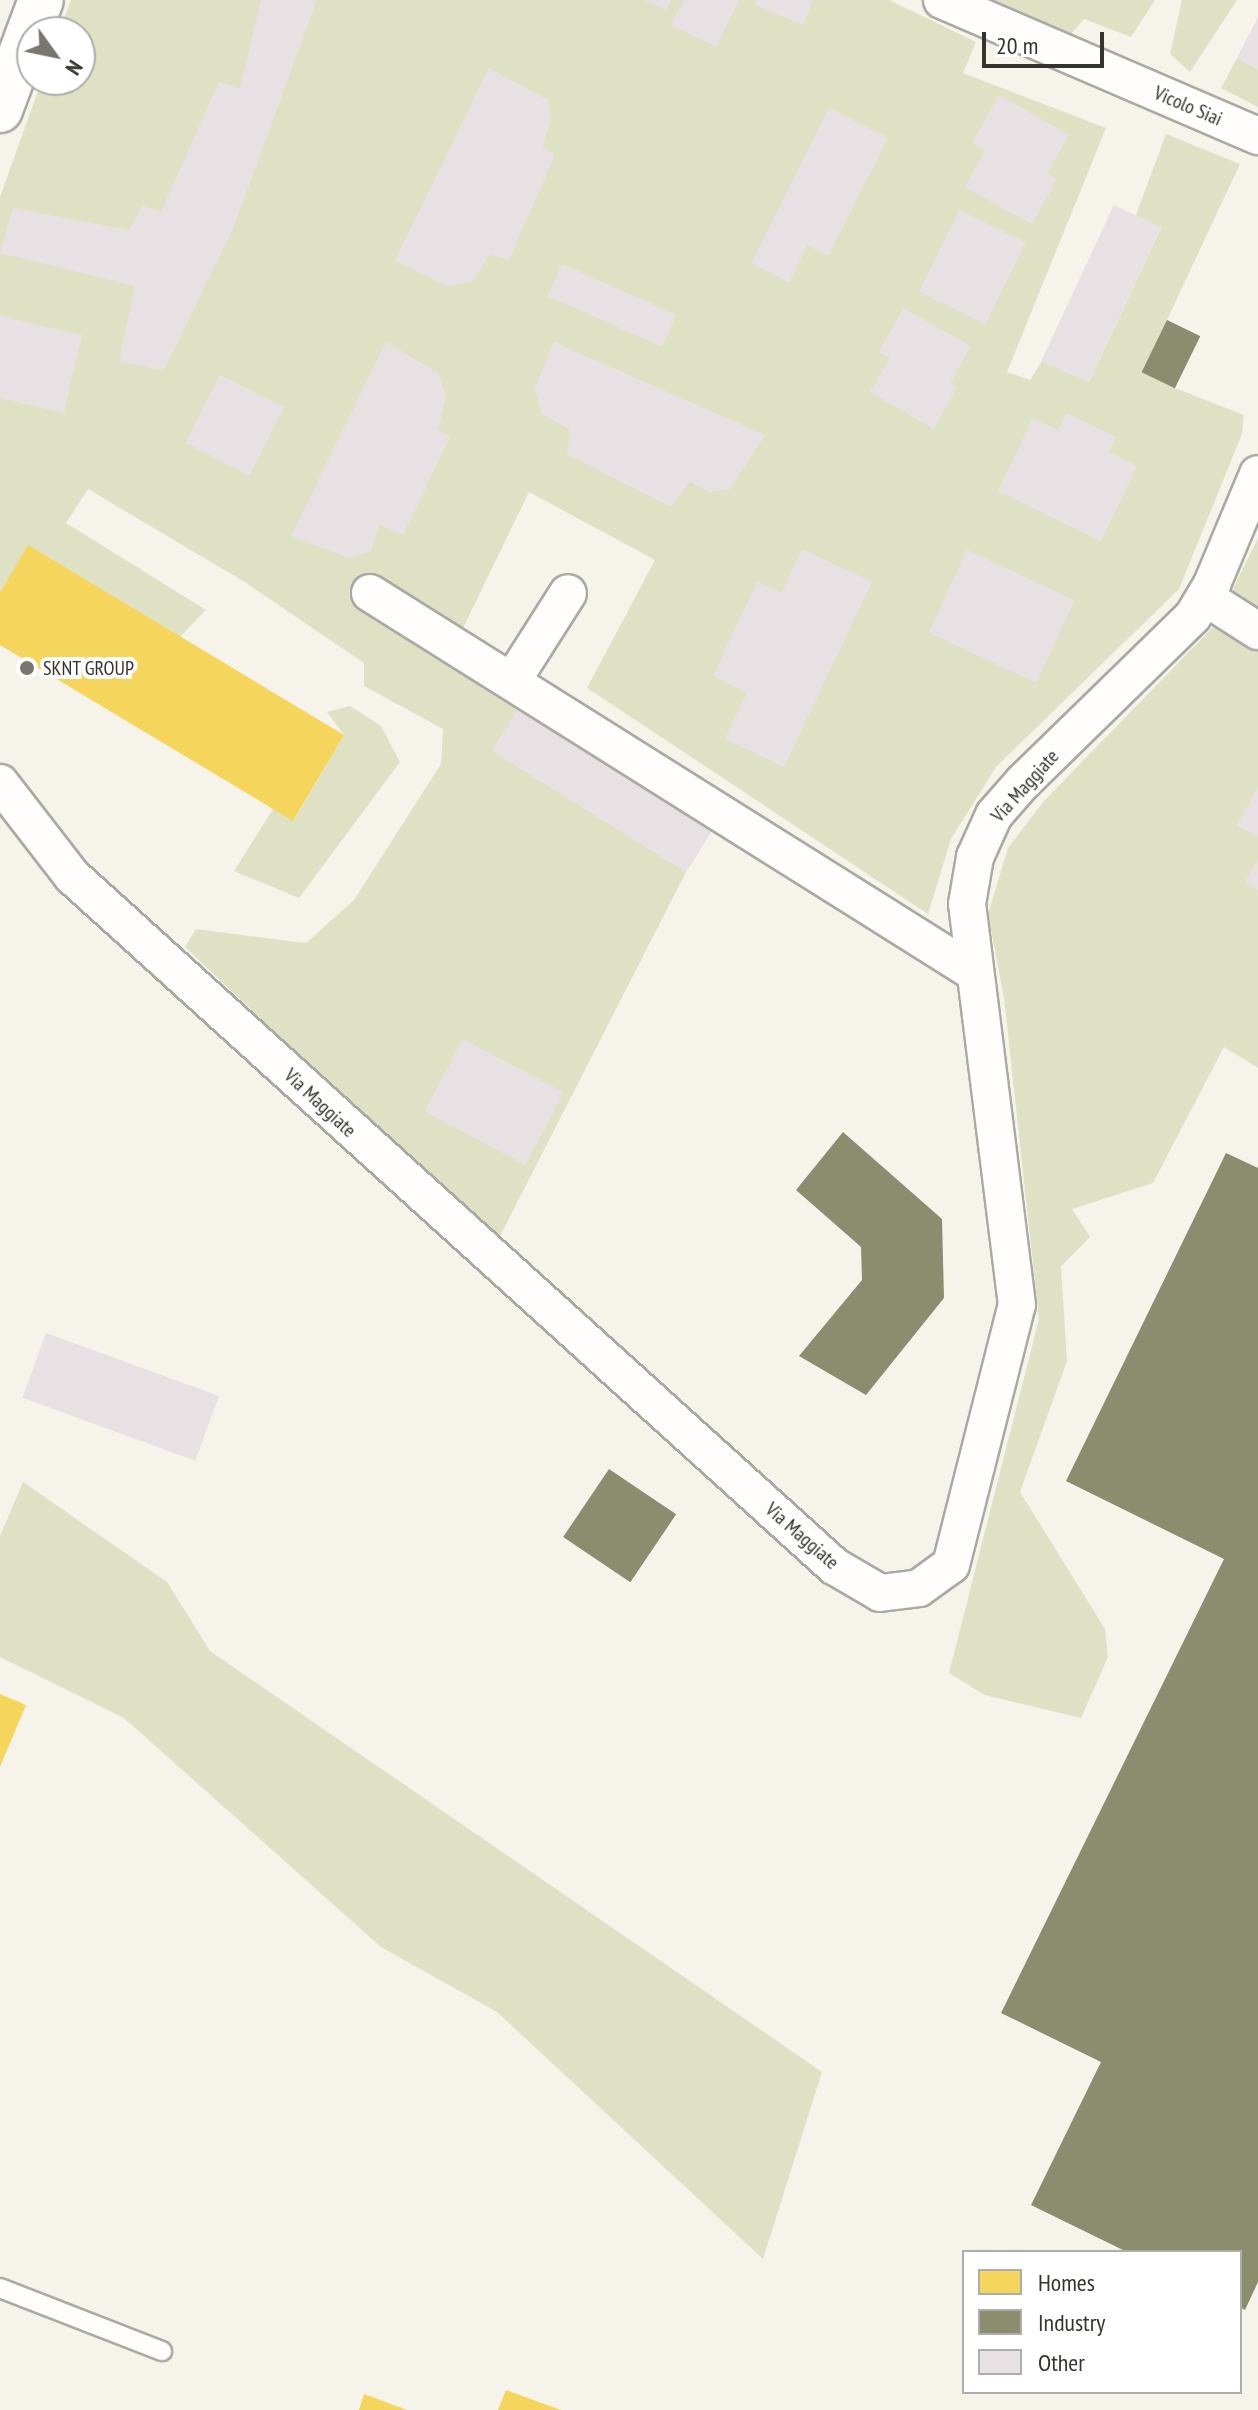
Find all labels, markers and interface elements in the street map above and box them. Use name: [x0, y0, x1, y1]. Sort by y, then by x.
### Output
north arrow: [16, 16, 96, 96]
scale bar: [986, 16, 1108, 66]
text: 20 m: [996, 30, 1038, 61]
text: N: [59, 55, 89, 81]
street label: Vicolo Siai: [1150, 81, 1226, 131]
place label: SKNT GROUP: [43, 656, 135, 680]
marker: SKNT GROUP: [18, 659, 36, 677]
street label: Via Maggiate: [986, 745, 1064, 827]
street label: Via Maggiate: [279, 1064, 361, 1142]
street label: Via Maggiate: [760, 1497, 844, 1575]
legend: [962, 2250, 1242, 2394]
text: Homes: [1038, 2267, 1095, 2298]
text: Industry: [1038, 2307, 1105, 2338]
text: Other: [1038, 2347, 1085, 2378]

